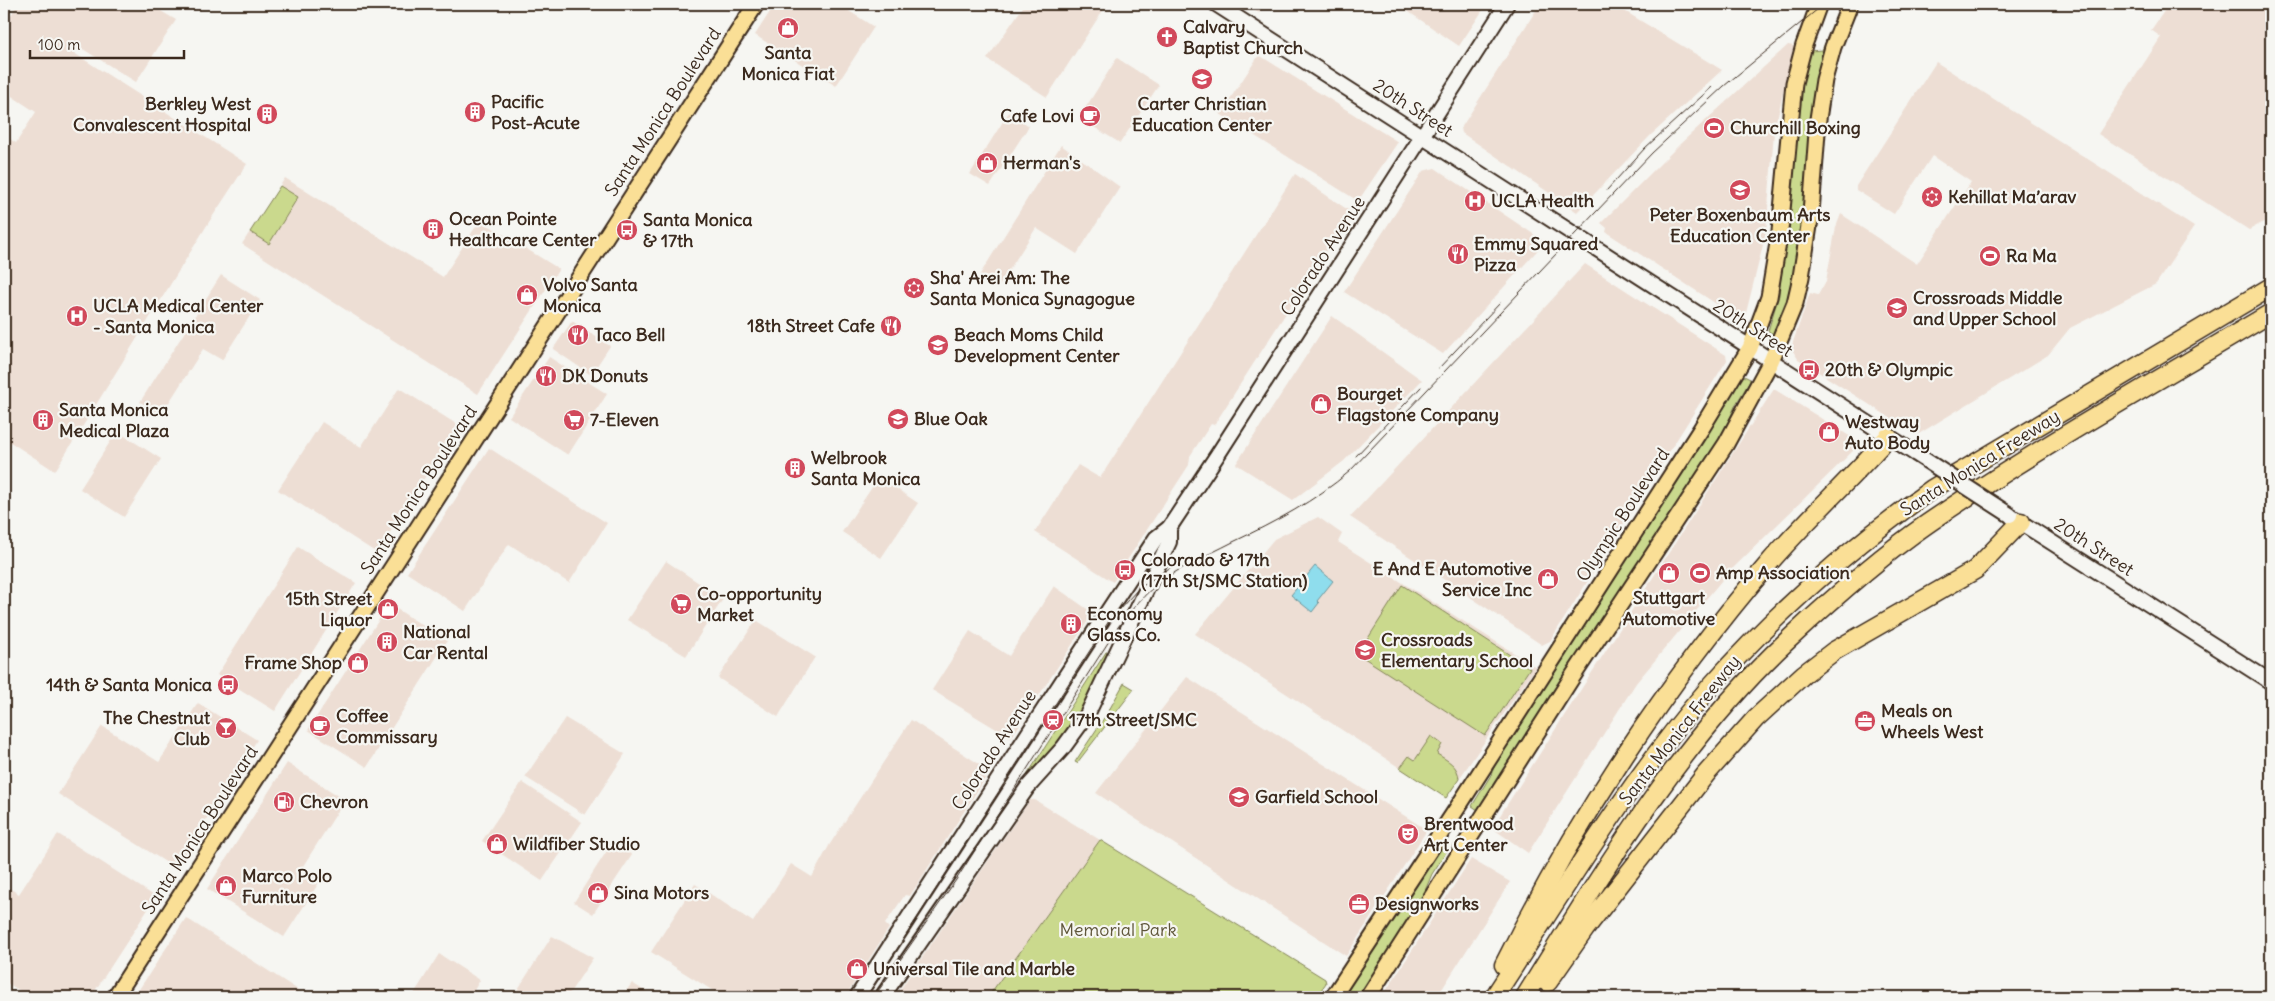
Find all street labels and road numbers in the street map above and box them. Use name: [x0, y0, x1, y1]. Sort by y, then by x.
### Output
street label: Santa Monica Boulevard: [599, 23, 726, 200]
street label: 20th Street: [1369, 73, 1457, 142]
street label: Colorado Avenue: [1275, 191, 1370, 320]
street label: 20th Street: [1709, 293, 1797, 362]
street label: Santa Monica Boulevard: [355, 401, 482, 578]
street label: Santa Monica Freeway: [1896, 404, 2064, 521]
street label: Olympic Boulevard: [1571, 443, 1675, 586]
street label: 20th Street: [2050, 512, 2138, 581]
street label: Santa Monica Freeway: [1614, 650, 1745, 809]
street label: Colorado Avenue: [946, 685, 1041, 814]
street label: Santa Monica Boulevard: [136, 741, 263, 918]

